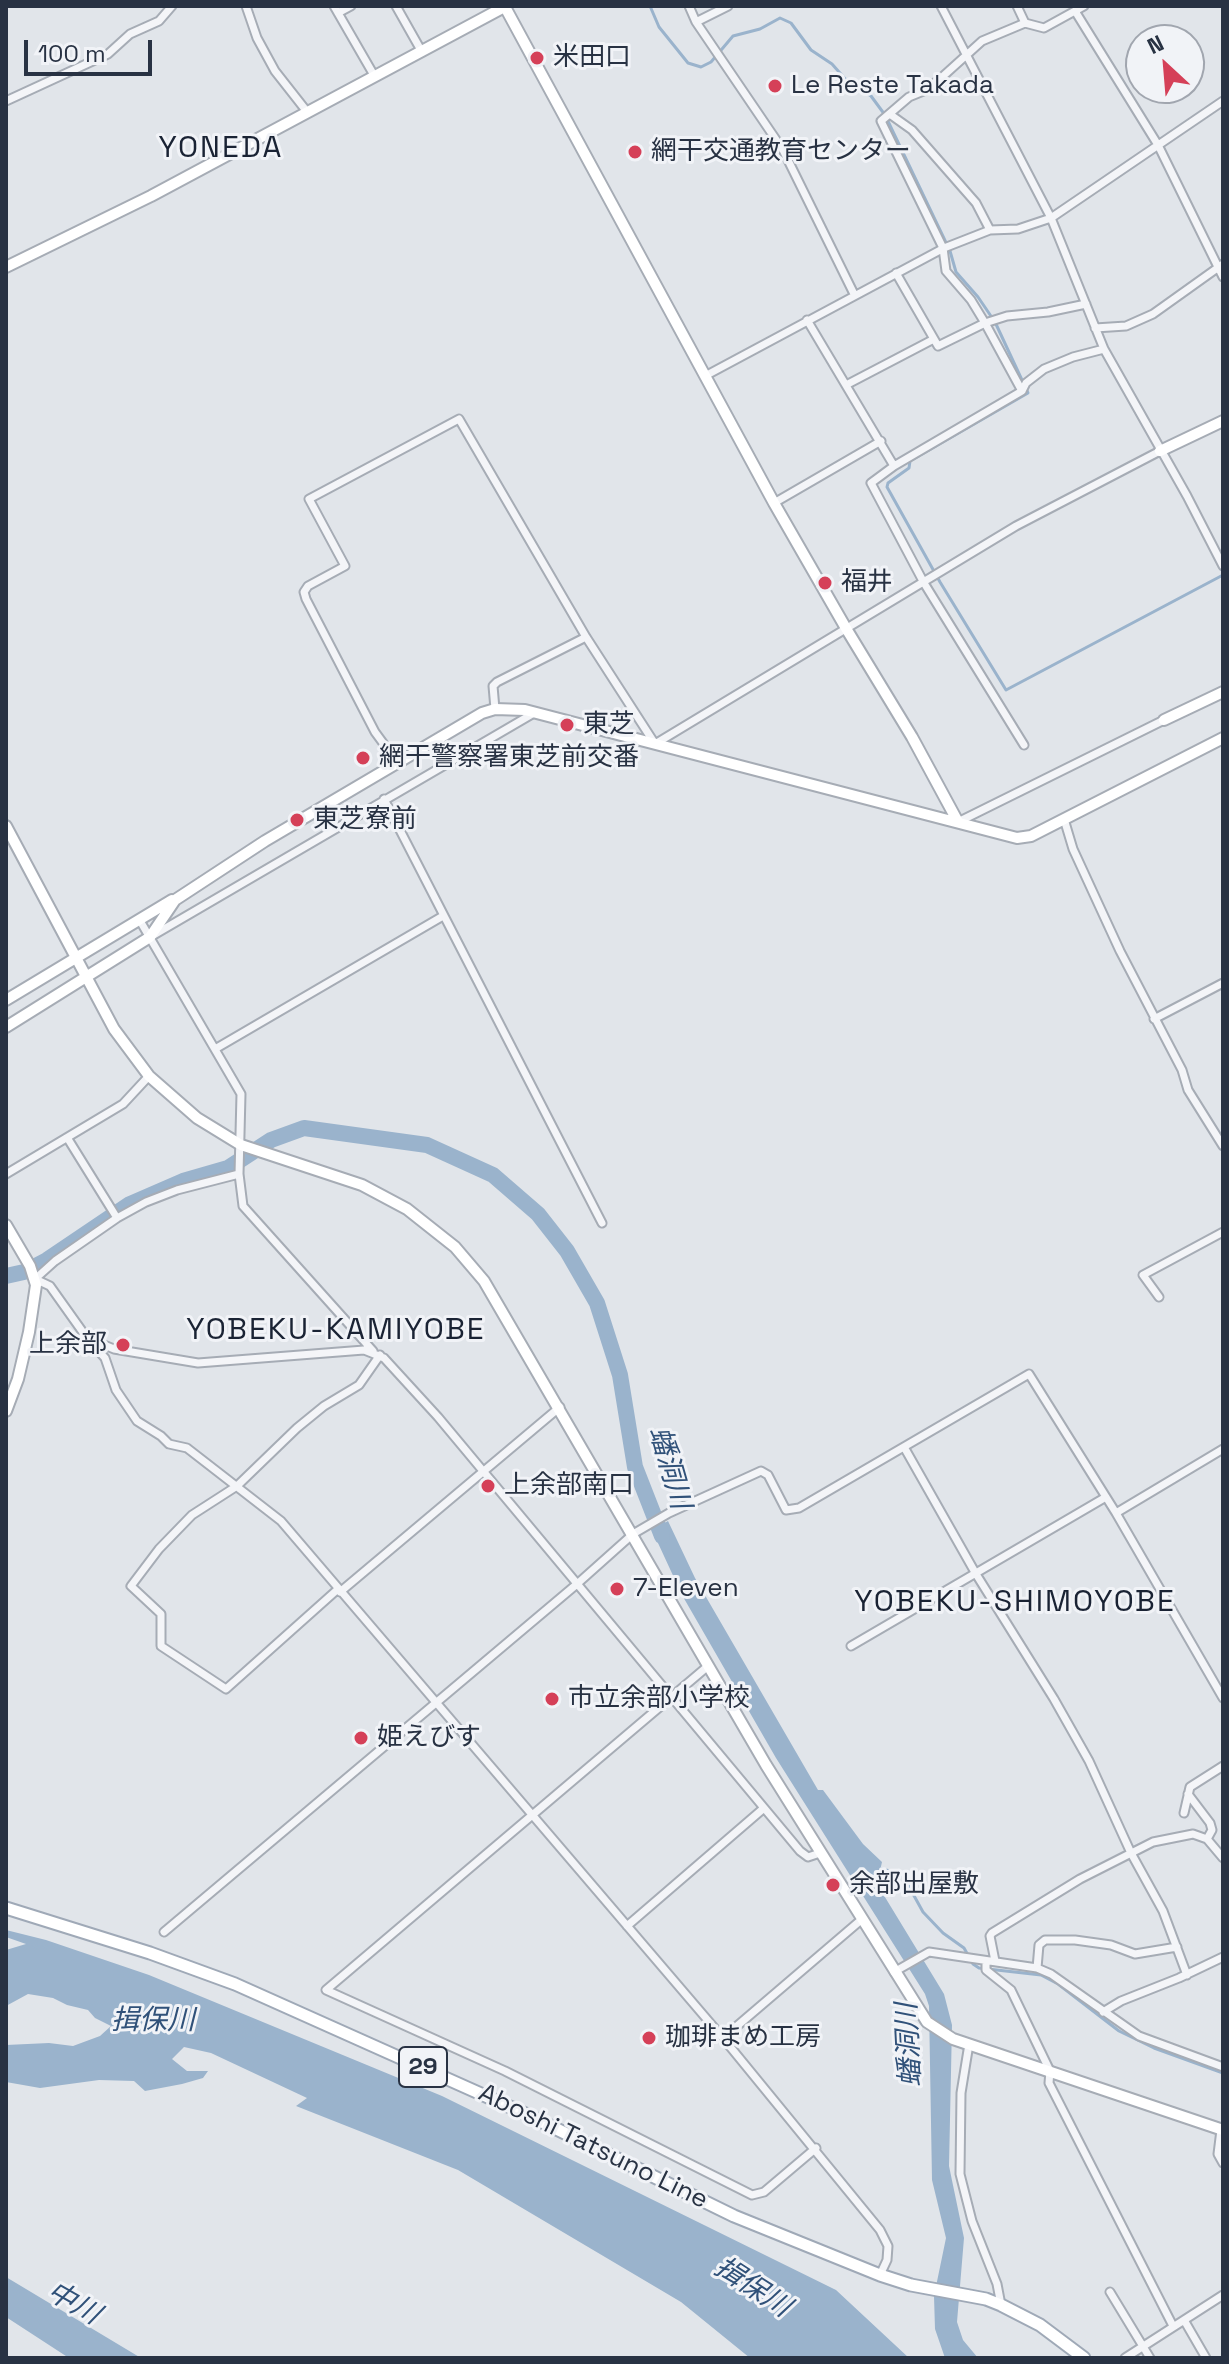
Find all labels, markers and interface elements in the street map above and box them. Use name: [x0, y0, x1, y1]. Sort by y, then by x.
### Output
scale bar: [28, 24, 156, 74]
north arrow: [1125, 24, 1205, 104]
text: N: [1143, 28, 1168, 60]
text: 100 m: [38, 38, 106, 69]
place label: 米田口: [553, 42, 631, 74]
marker: 米田口: [528, 49, 546, 67]
place label: Le Reste Takada: [791, 70, 994, 102]
marker: Le Reste Takada: [766, 77, 784, 95]
district label: YONEDA: [159, 131, 283, 167]
place label: 網干交通教育センター: [651, 136, 911, 168]
marker: 網干交通教育センター: [626, 143, 644, 161]
place label: 福井: [841, 567, 893, 599]
marker: 福井: [816, 574, 834, 592]
place label: 東芝: [583, 709, 635, 741]
marker: 東芝: [558, 716, 576, 734]
place label: 網干警察署東芝前交番: [379, 742, 639, 774]
marker: 網干警察署東芝前交番: [354, 749, 372, 767]
place label: 東芝寮前: [313, 804, 417, 836]
marker: 東芝寮前: [288, 811, 306, 829]
district label: YOBEKU-KAMIYOBE: [186, 1313, 486, 1349]
place label: 上余部: [29, 1329, 107, 1361]
marker: 上余部: [114, 1336, 132, 1354]
water label: 蟠洞川: [641, 1423, 697, 1513]
place label: 上余部南口: [504, 1470, 634, 1502]
marker: 上余部南口: [479, 1477, 497, 1495]
place label: 7-Eleven: [633, 1573, 739, 1605]
marker: 7-Eleven: [608, 1580, 626, 1598]
district label: YOBEKU-SHIMOYOBE: [854, 1585, 1176, 1621]
place label: 市立余部小学校: [568, 1683, 750, 1715]
marker: 市立余部小学校: [543, 1690, 561, 1708]
place label: 姫えびす: [377, 1722, 481, 1754]
marker: 姫えびす: [352, 1729, 370, 1747]
place label: 余部出屋敷: [849, 1869, 979, 1901]
marker: 余部出屋敷: [824, 1876, 842, 1894]
water label: 蟠洞川: [891, 2002, 929, 2088]
water label: 揖保川: [111, 2004, 195, 2038]
place label: 珈琲まめ工房: [665, 2022, 821, 2054]
marker: 珈琲まめ工房: [640, 2029, 658, 2047]
road number: 29: [399, 2047, 447, 2087]
street label: Aboshi Tatsuno Line: [473, 2078, 713, 2216]
water label: 揖保川: [708, 2251, 796, 2325]
water label: 中川: [40, 2275, 106, 2333]

